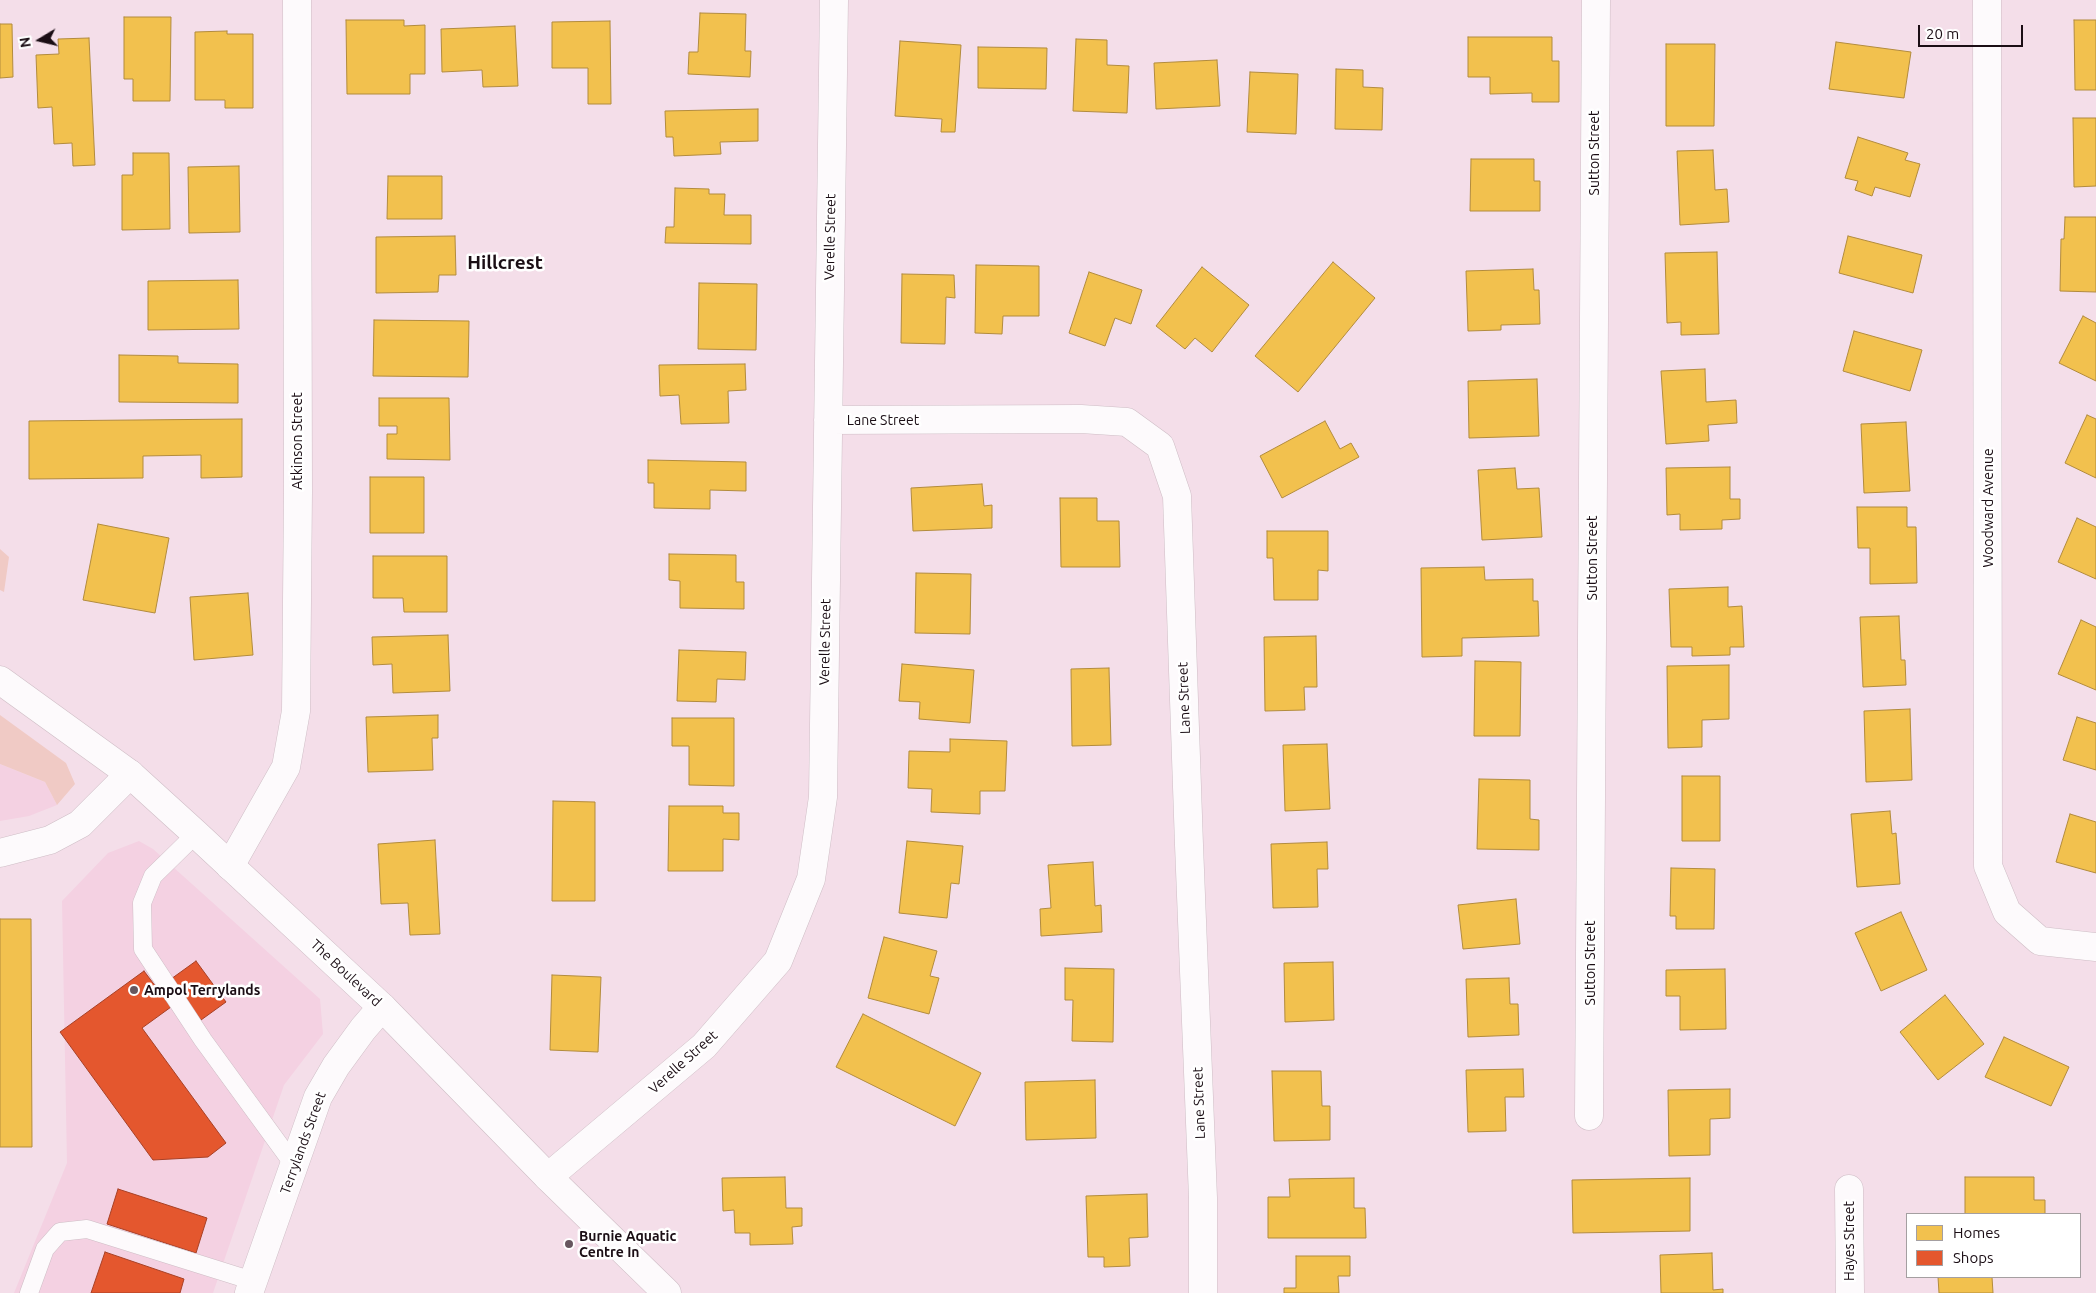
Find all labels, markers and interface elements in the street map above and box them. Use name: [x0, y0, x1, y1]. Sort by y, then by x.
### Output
north arrow: [15, 15, 65, 65]
scale bar: [1921, 15, 2026, 47]
text: 20 m: [1926, 25, 1959, 42]
text: N: [16, 36, 34, 49]
street label: Sutton Street: [1586, 111, 1602, 195]
street label: Verelle Street: [821, 194, 839, 280]
district label: Hillcrest: [467, 252, 543, 274]
street label: Atkinson Street: [289, 392, 305, 490]
street label: Lane Street: [847, 412, 919, 428]
street label: Woodward Avenue: [1980, 448, 1996, 568]
street label: Sutton Street: [1584, 516, 1600, 600]
street label: Verelle Street: [816, 599, 834, 685]
street label: Lane Street: [1174, 662, 1194, 734]
street label: Sutton Street: [1582, 921, 1598, 1005]
street label: The Boulevard: [307, 936, 385, 1010]
place label: Ampol Terrylands: [144, 982, 260, 998]
marker: Ampol Terrylands: [128, 984, 140, 996]
street label: Verelle Street: [645, 1027, 721, 1097]
street label: Lane Street: [1189, 1067, 1209, 1139]
street label: Terrylands Street: [277, 1089, 329, 1197]
street label: Hayes Street: [1841, 1201, 1857, 1281]
legend: [1906, 1213, 2081, 1278]
text: Homes: [1953, 1224, 2000, 1241]
place label: Burnie Aquatic Centre In: [579, 1228, 676, 1260]
marker: Burnie Aquatic Centre In: [563, 1238, 575, 1250]
text: Shops: [1953, 1249, 1994, 1266]

